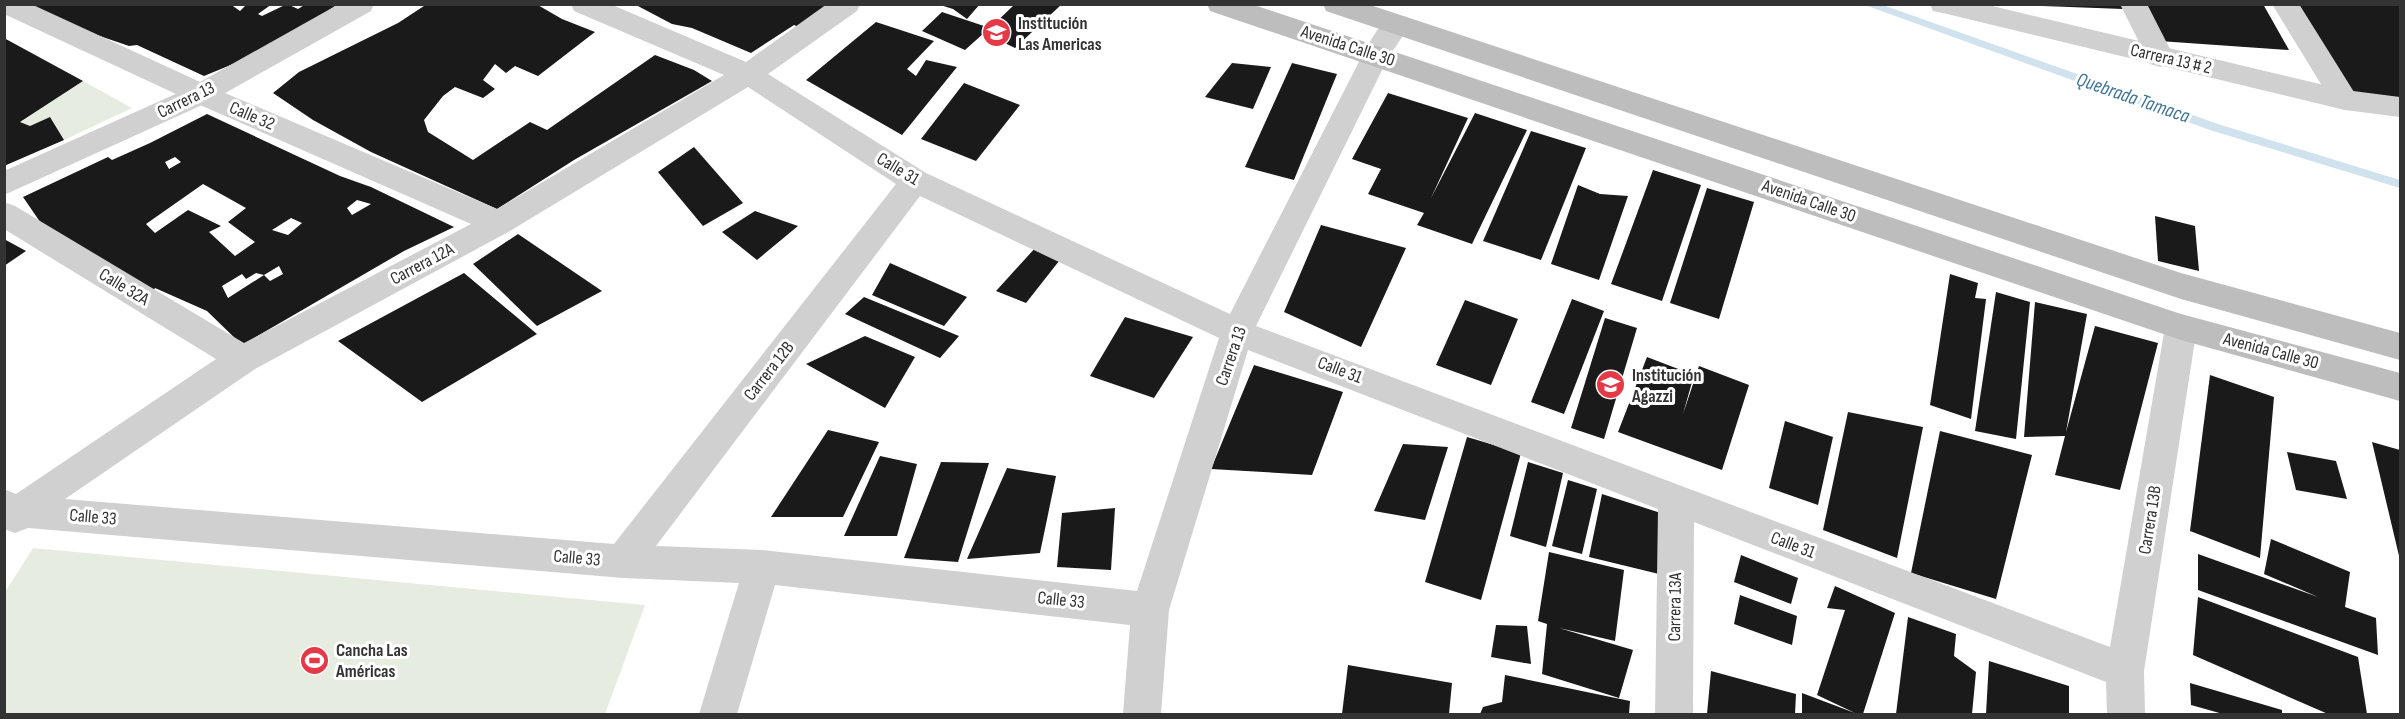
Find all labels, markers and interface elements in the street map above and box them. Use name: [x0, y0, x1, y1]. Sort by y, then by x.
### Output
place label: Institución Las Americas: [1018, 13, 1102, 55]
school or university icon: Institución Las Americas: [981, 17, 1013, 49]
street label: Avenida Calle 30: [1297, 21, 1398, 71]
street label: Carrera 13 # 2: [2128, 39, 2214, 79]
water label: Quebrada Tamaca: [2073, 67, 2193, 129]
street label: Carrera 13: [154, 77, 218, 123]
street label: Calle 32: [226, 97, 278, 135]
street label: Calle 31: [873, 148, 924, 190]
street label: Avenida Calle 30: [1758, 175, 1859, 227]
street label: Carrera 12A: [387, 238, 458, 289]
street label: Calle 32A: [95, 264, 153, 310]
street label: Carrera 13: [1211, 324, 1251, 388]
street label: Avenida Calle 30: [2220, 328, 2321, 374]
street label: Carrera 12B: [739, 337, 799, 405]
street label: Calle 31: [1315, 352, 1366, 388]
place label: Institución Agazzi: [1631, 365, 1701, 407]
school or university icon: Institución Agazzi: [1595, 369, 1627, 401]
street label: Carrera 13B: [2134, 484, 2166, 556]
street label: Calle 33: [69, 504, 117, 530]
street label: Calle 31: [1768, 527, 1819, 563]
street label: Calle 33: [553, 545, 601, 571]
street label: Carrera 13A: [1664, 572, 1686, 642]
street label: Calle 33: [1036, 587, 1086, 613]
place label: Cancha Las Américas: [335, 640, 408, 682]
sports icon: Cancha Las Américas: [299, 644, 331, 676]

